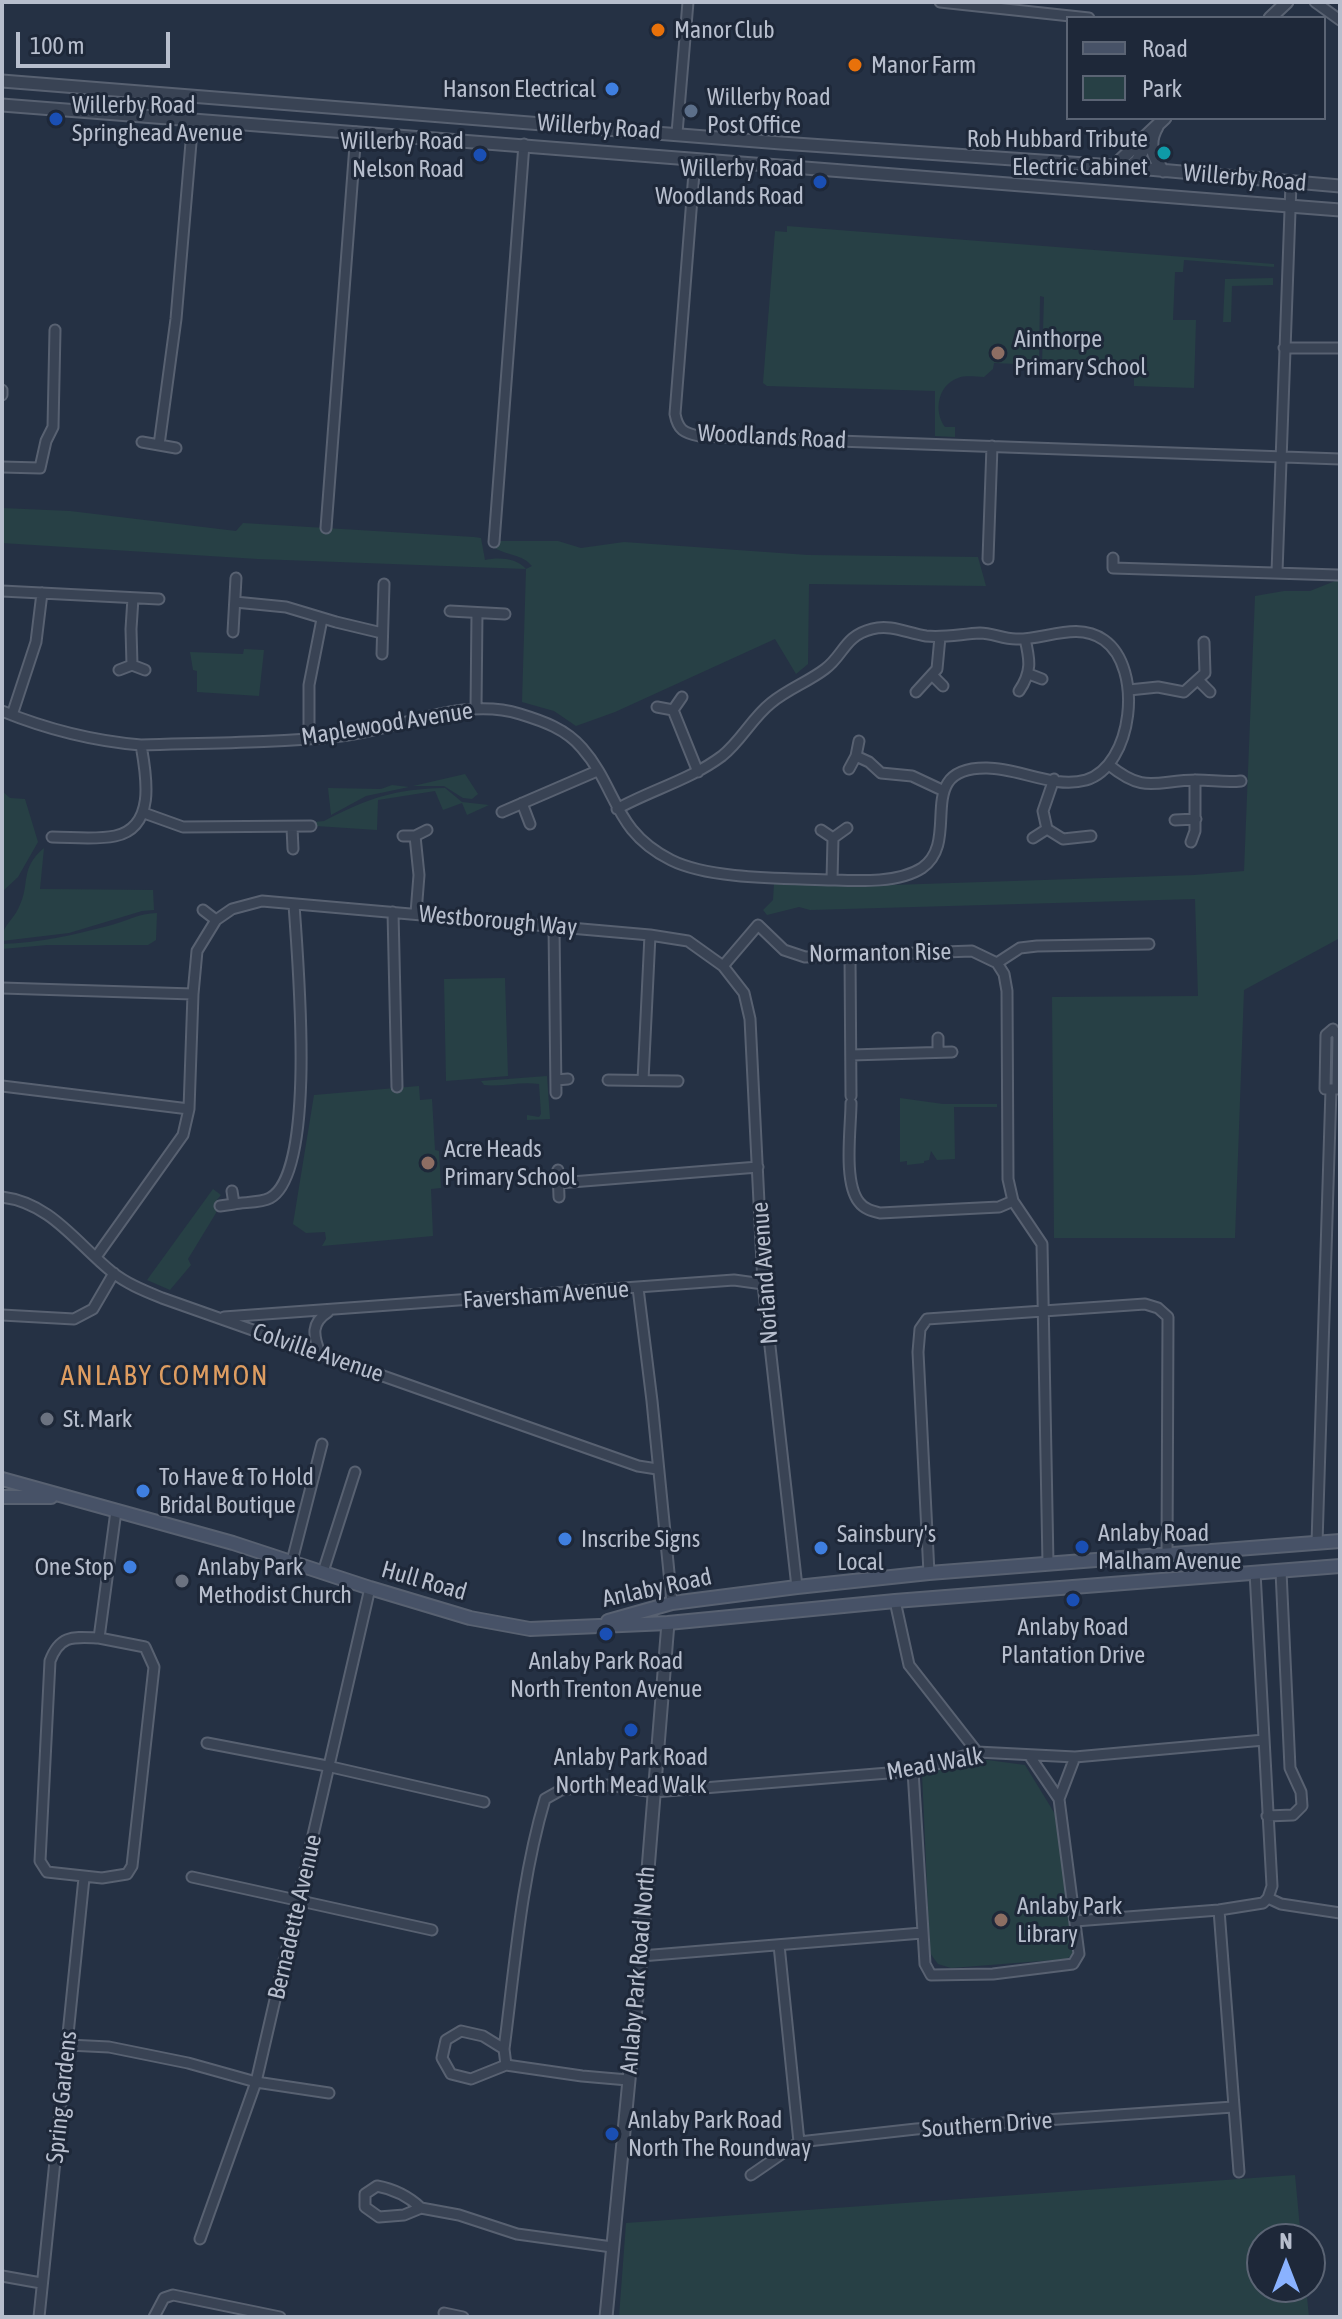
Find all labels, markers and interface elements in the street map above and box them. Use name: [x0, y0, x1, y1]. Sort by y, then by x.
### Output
scale bar: [20, 16, 174, 66]
place label: Manor Club: [674, 16, 775, 44]
legend: [1066, 16, 1326, 120]
marker: Manor Club: [649, 21, 667, 39]
text: 100 m: [30, 32, 84, 59]
text: Road: [1142, 35, 1188, 62]
place label: Manor Farm: [871, 51, 976, 79]
marker: Manor Farm: [846, 56, 864, 74]
place label: Hanson Electrical: [443, 75, 596, 103]
text: Park: [1142, 75, 1182, 102]
marker: Hanson Electrical: [603, 80, 621, 98]
place label: Willerby Road Post Office: [707, 83, 831, 139]
place label: Willerby Road Springhead Avenue: [72, 91, 243, 147]
marker: Willerby Road Post Office: [682, 102, 700, 120]
street label: Willerby Road: [536, 108, 662, 146]
marker: Willerby Road Springhead Avenue: [47, 110, 65, 128]
place label: Rob Hubbard Tribute Electric Cabinet: [967, 125, 1148, 181]
place label: Willerby Road Nelson Road: [340, 127, 464, 183]
marker: Rob Hubbard Tribute Electric Cabinet: [1155, 144, 1173, 162]
marker: Willerby Road Nelson Road: [471, 146, 489, 164]
place label: Willerby Road Woodlands Road: [655, 154, 804, 210]
street label: Willerby Road: [1182, 158, 1308, 198]
marker: Willerby Road Woodlands Road: [811, 173, 829, 191]
place label: Ainthorpe Primary School: [1014, 325, 1147, 381]
marker: Ainthorpe Primary School: [989, 344, 1007, 362]
street label: Woodlands Road: [697, 419, 847, 455]
street label: Maplewood Avenue: [299, 696, 475, 752]
street label: Westborough Way: [418, 900, 578, 942]
street label: Normanton Rise: [809, 937, 951, 969]
place label: Acre Heads Primary School: [444, 1135, 577, 1191]
marker: Acre Heads Primary School: [419, 1154, 437, 1172]
street label: Norland Avenue: [746, 1201, 784, 1345]
street label: Faversham Avenue: [462, 1275, 630, 1315]
street label: Colville Avenue: [249, 1317, 387, 1389]
district label: ANLABY COMMON: [60, 1359, 270, 1393]
place label: St. Mark: [63, 1405, 132, 1433]
marker: St. Mark: [38, 1410, 56, 1428]
place label: To Have & To Hold Bridal Boutique: [159, 1463, 314, 1519]
marker: To Have & To Hold Bridal Boutique: [134, 1482, 152, 1500]
place label: Anlaby Road Malham Avenue: [1098, 1519, 1241, 1575]
place label: Sainsbury's Local: [837, 1520, 936, 1576]
place label: Inscribe Signs: [581, 1525, 700, 1553]
marker: Inscribe Signs: [556, 1530, 574, 1548]
marker: Anlaby Road Malham Avenue: [1073, 1538, 1091, 1556]
marker: Sainsbury's Local: [812, 1539, 830, 1557]
place label: One Stop: [35, 1553, 114, 1581]
place label: Anlaby Park Methodist Church: [198, 1553, 352, 1609]
street label: Hull Road: [378, 1555, 470, 1607]
marker: One Stop: [121, 1558, 139, 1576]
street label: Anlaby Road: [600, 1562, 714, 1614]
marker: Anlaby Park Methodist Church: [173, 1572, 191, 1590]
marker: Anlaby Road Plantation Drive: [1064, 1591, 1082, 1609]
place label: Anlaby Road Plantation Drive: [1001, 1613, 1145, 1669]
marker: Anlaby Park Road North Trenton Avenue: [597, 1625, 615, 1643]
place label: Anlaby Park Road North Trenton Avenue: [510, 1647, 702, 1703]
marker: Anlaby Park Road North Mead Walk: [622, 1721, 640, 1739]
street label: Mead Walk: [884, 1741, 986, 1787]
place label: Anlaby Park Road North Mead Walk: [554, 1743, 708, 1799]
street label: Bernadette Avenue: [262, 1832, 328, 2002]
street label: Anlaby Park Road North: [615, 1865, 661, 2075]
place label: Anlaby Park Library: [1017, 1892, 1122, 1948]
marker: Anlaby Park Library: [992, 1911, 1010, 1929]
street label: Spring Gardens: [41, 2030, 83, 2164]
place label: Anlaby Park Road North The Roundway: [628, 2106, 811, 2162]
street label: Southern Drive: [921, 2106, 1053, 2144]
marker: Anlaby Park Road North The Roundway: [603, 2125, 621, 2143]
north arrow: [1246, 2223, 1326, 2303]
text: N: [1280, 2228, 1292, 2254]

